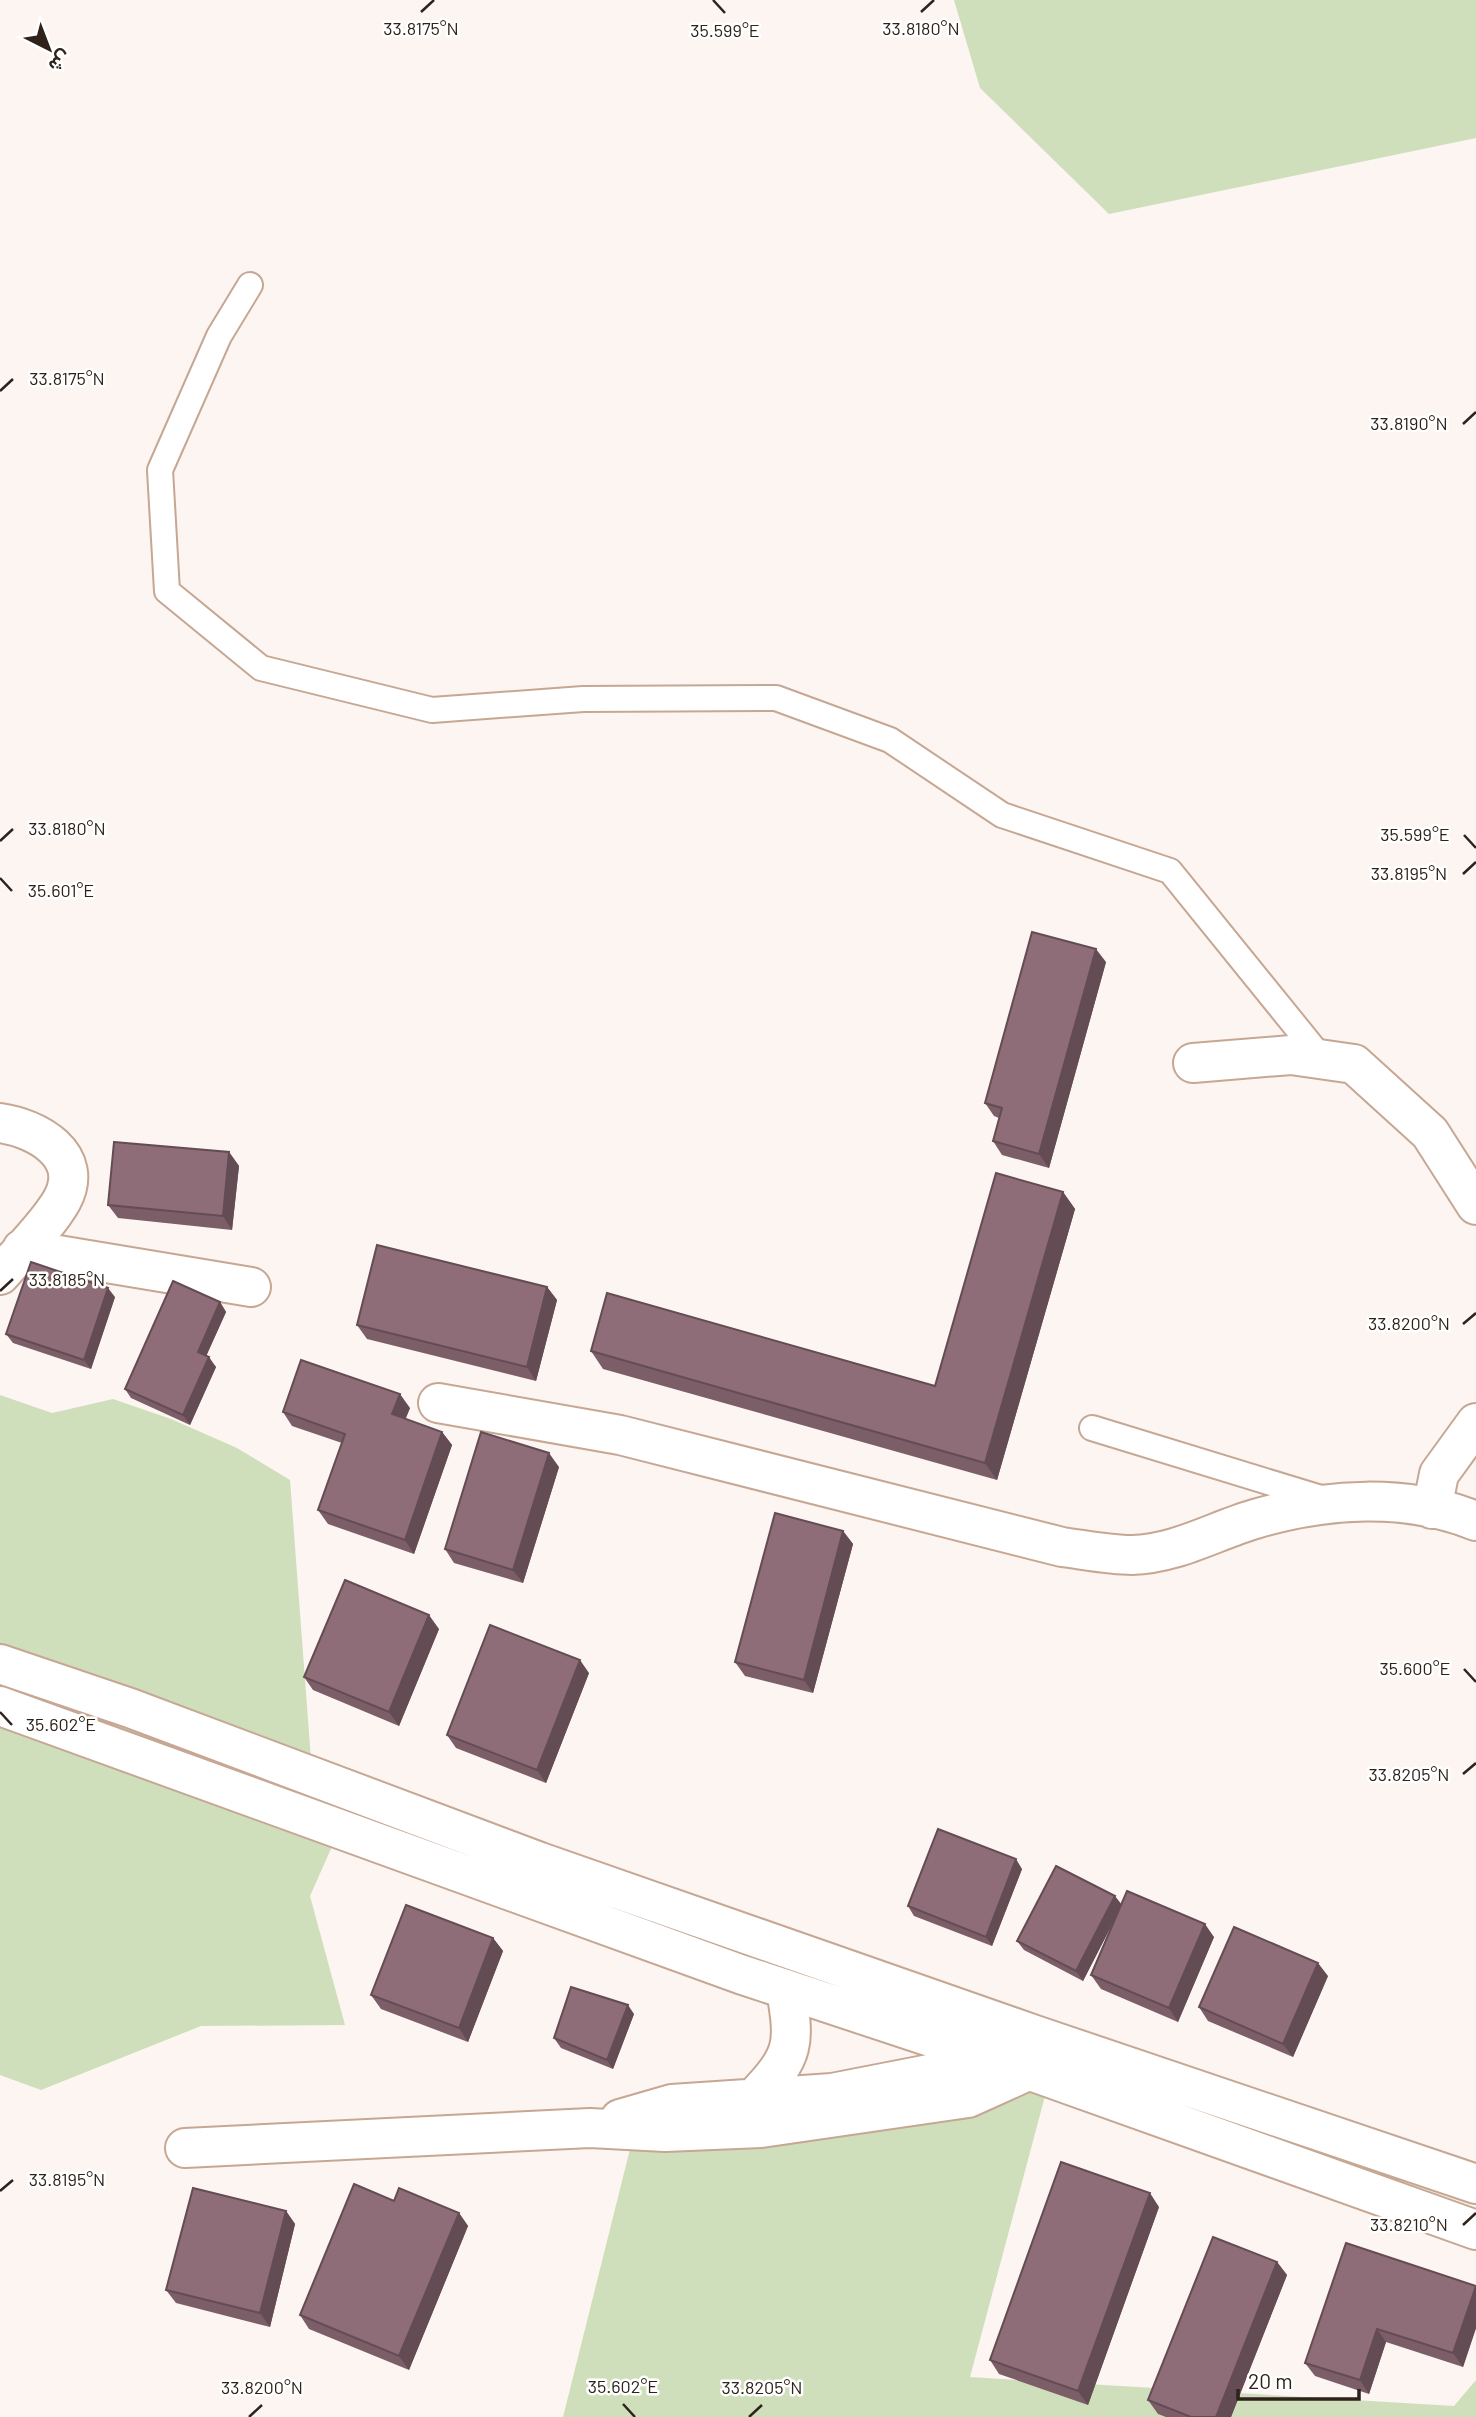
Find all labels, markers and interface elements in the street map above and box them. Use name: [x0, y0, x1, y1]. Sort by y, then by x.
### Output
north arrow: [14, 14, 84, 84]
text: 33.8175°N: [383, 17, 459, 39]
text: 33.8180°N: [882, 17, 960, 39]
text: 35.599°E: [690, 19, 760, 41]
text: ش: [44, 45, 77, 78]
text: 33.8175°N: [29, 367, 105, 389]
text: 33.8190°N: [1370, 412, 1448, 434]
text: 33.8180°N: [28, 817, 106, 839]
text: 35.599°E: [1380, 823, 1450, 845]
text: 33.8195°N: [1371, 862, 1447, 884]
text: 35.601°E: [28, 879, 94, 901]
text: 33.8185°N: [29, 1268, 105, 1290]
text: 33.8200°N: [1368, 1312, 1450, 1334]
text: 35.600°E: [1380, 1657, 1450, 1679]
text: 35.602°E: [26, 1713, 96, 1735]
text: 33.8205°N: [1368, 1763, 1450, 1785]
text: 33.8195°N: [29, 2168, 105, 2190]
text: 33.8210°N: [1370, 2213, 1448, 2235]
scale bar: [1238, 2358, 1359, 2402]
text: 20 m: [1248, 2368, 1293, 2393]
text: 35.602°E: [588, 2375, 658, 2397]
text: 33.8200°N: [221, 2376, 303, 2398]
text: 33.8205°N: [721, 2376, 803, 2398]

